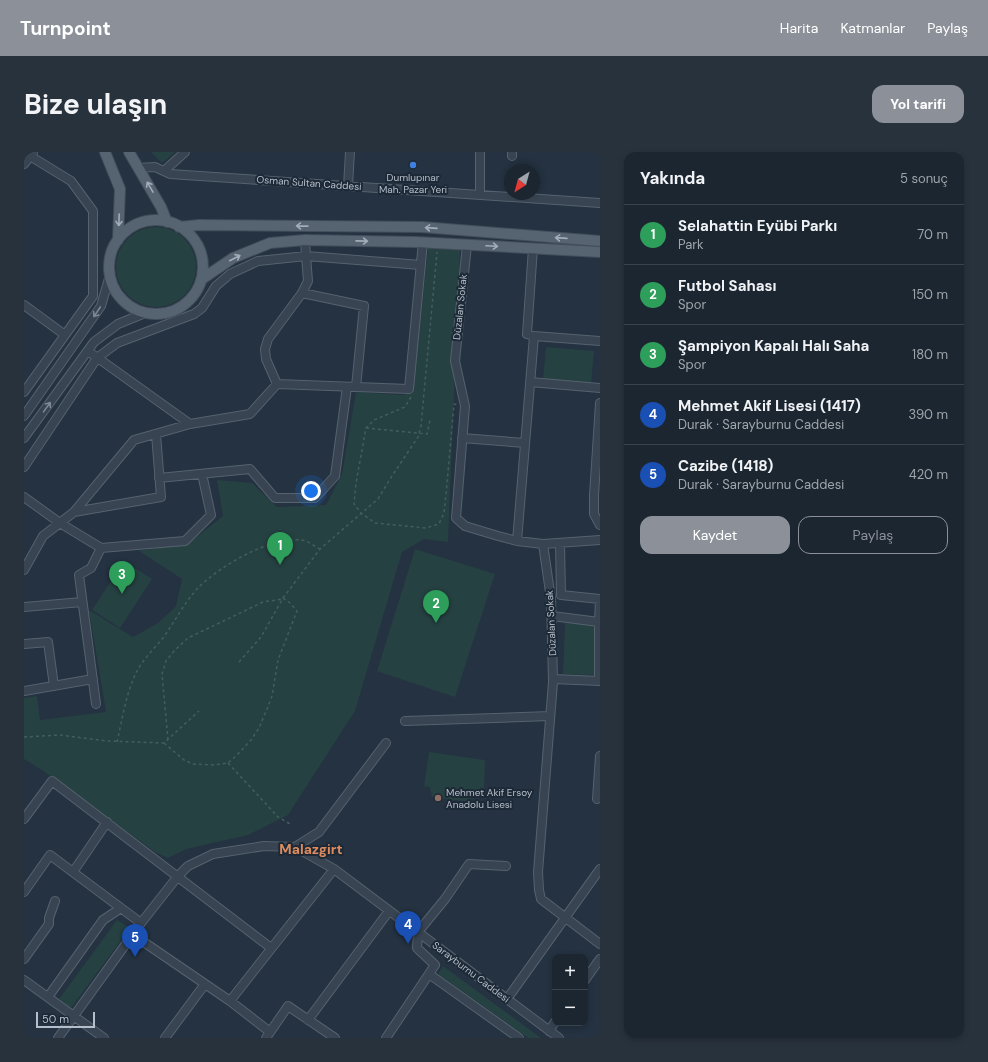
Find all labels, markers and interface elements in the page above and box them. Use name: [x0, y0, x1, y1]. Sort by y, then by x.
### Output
text: Turnpoint: [20, 16, 111, 41]
text: Harita: [780, 19, 818, 37]
text: Katmanlar: [840, 19, 905, 37]
text: Paylaş: [927, 19, 968, 37]
button: Yol tarifi: [872, 85, 964, 123]
text: Bize ulaşın: [24, 86, 167, 123]
marker: Dumlupınar Mah. Pazar Yeri: [408, 160, 418, 170]
north arrow: [504, 164, 540, 200]
text: Yakında: [640, 167, 705, 189]
text: 5 sonuç: [900, 170, 948, 187]
place label: Dumlupınar Mah. Pazar Yeri: [379, 171, 447, 196]
street label: Osman Sultan Caddesi: [256, 173, 362, 193]
one-way arrow: [145, 181, 153, 193]
one-way arrow: [115, 213, 122, 226]
text: Selahattin Eyübi Parkı: [678, 216, 837, 236]
one-way arrow: [296, 222, 309, 230]
one-way arrow: [425, 224, 438, 231]
text: 1: [651, 226, 655, 243]
text: 70 m: [917, 226, 948, 243]
one-way arrow: [555, 234, 568, 241]
text: Park: [678, 236, 704, 253]
one-way arrow: [355, 237, 368, 245]
one-way arrow: [485, 243, 498, 250]
one-way arrow: [229, 254, 241, 261]
street label: Düzalan Sokak: [450, 274, 470, 340]
text: Futbol Sahası: [678, 276, 776, 296]
text: 2: [649, 286, 657, 303]
text: 150 m: [912, 286, 948, 303]
text: Spor: [678, 296, 706, 313]
one-way arrow: [93, 306, 102, 317]
text: Şampiyon Kapalı Halı Saha: [678, 336, 869, 356]
text: 3: [649, 346, 657, 363]
text: 180 m: [912, 346, 948, 363]
text: Spor: [678, 356, 706, 373]
text: Mehmet Akif Lisesi (1417): [678, 396, 861, 416]
one-way arrow: [43, 402, 51, 413]
text: 4: [649, 406, 657, 423]
text: 390 m: [909, 406, 948, 423]
text: Durak · Sarayburnu Caddesi: [678, 416, 844, 433]
text: Cazibe (1418): [678, 456, 773, 476]
text: 5: [649, 466, 657, 483]
text: 420 m: [909, 466, 948, 483]
text: Durak · Sarayburnu Caddesi: [678, 476, 844, 493]
your location: [301, 481, 321, 501]
button: Kaydet: [640, 516, 790, 554]
button: Paylaş: [798, 516, 948, 554]
pin: 1: [267, 532, 293, 565]
pin: 3: [109, 561, 135, 594]
pin: 2: [423, 590, 449, 623]
street label: Düzalan Sokak: [543, 590, 559, 656]
place label: Mehmet Akif Ersoy Anadolu Lisesi: [446, 786, 533, 811]
marker: Mehmet Akif Ersoy Anadolu Lisesi: [433, 793, 443, 803]
district label: Malazgirt: [279, 840, 343, 858]
pin: 4: [395, 911, 421, 944]
pin: 5: [122, 924, 148, 957]
street label: Sarayburnu Caddesi: [430, 939, 512, 1005]
map controls: [552, 954, 588, 1026]
button: +: [552, 954, 588, 990]
button: −: [552, 990, 588, 1026]
scale bar: [36, 1010, 95, 1029]
text: 50 m: [42, 1012, 69, 1026]

